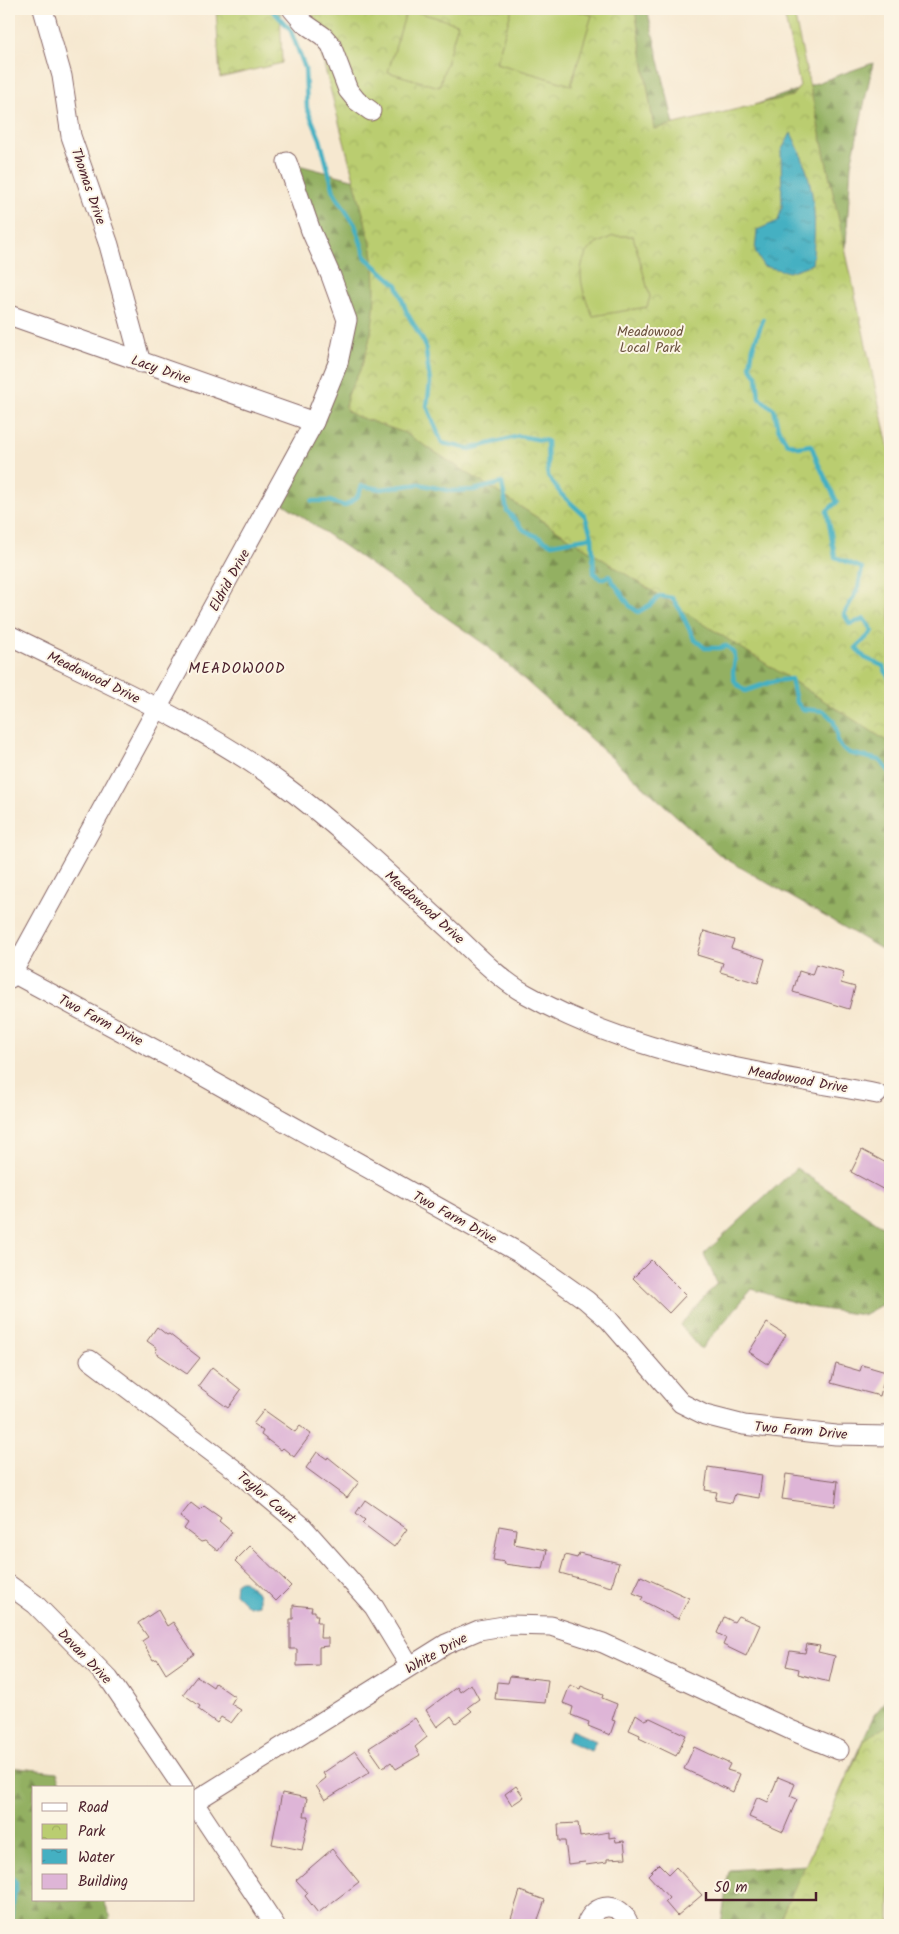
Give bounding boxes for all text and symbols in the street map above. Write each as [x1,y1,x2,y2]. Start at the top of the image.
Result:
street label: Thomas Drive [65,145,112,228]
park label: Meadowood Local Park [617,321,684,359]
street label: Lacy Drive [128,349,194,391]
street label: Eldrid Drive [204,545,256,616]
street label: Meadowood Drive [43,646,144,710]
district label: MEADOWOOD [188,657,286,681]
street label: Meadowood Drive [379,866,470,950]
street label: Two Farm Drive [54,989,148,1053]
street label: Meadowood Drive [746,1060,850,1100]
street label: Two Farm Drive [408,1186,501,1250]
street label: Two Farm Drive [753,1416,849,1446]
street label: Taylor Court [232,1466,302,1530]
street label: Davan Drive [52,1624,117,1690]
street label: White Drive [401,1627,472,1680]
legend [32,1786,195,1902]
text: Road [78,1796,109,1820]
text: Park [78,1820,106,1844]
text: Water [78,1846,115,1870]
scale bar [706,1869,816,1901]
text: Building [78,1870,128,1894]
text: 50 m [714,1876,748,1900]

